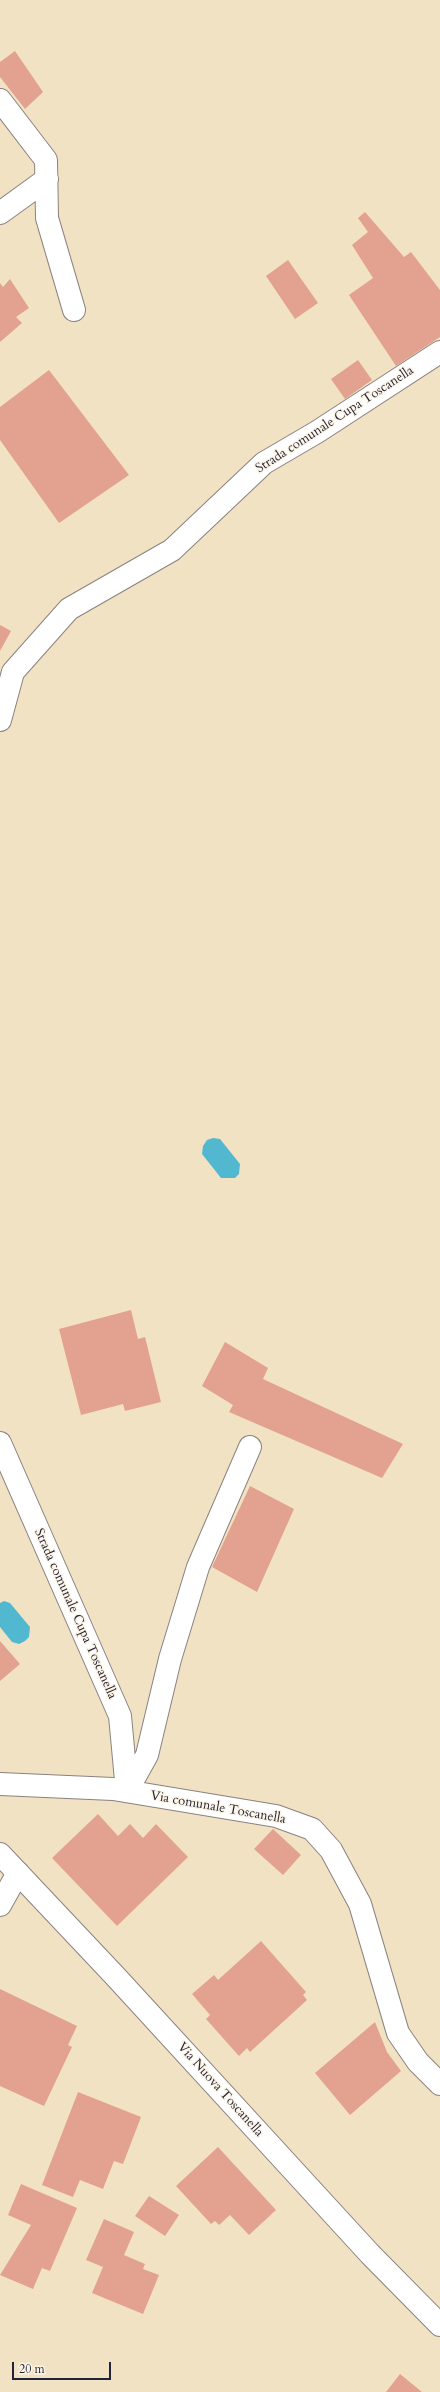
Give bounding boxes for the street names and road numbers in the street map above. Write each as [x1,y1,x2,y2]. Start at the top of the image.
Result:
street label: Strada comunale Cupa Toscanella [253,363,417,477]
street label: Strada comunale Cupa Toscanella [30,1526,120,1702]
street label: Via comunale Toscanella [149,1788,287,1828]
street label: Via Nuova Toscanella [174,2040,266,2140]

